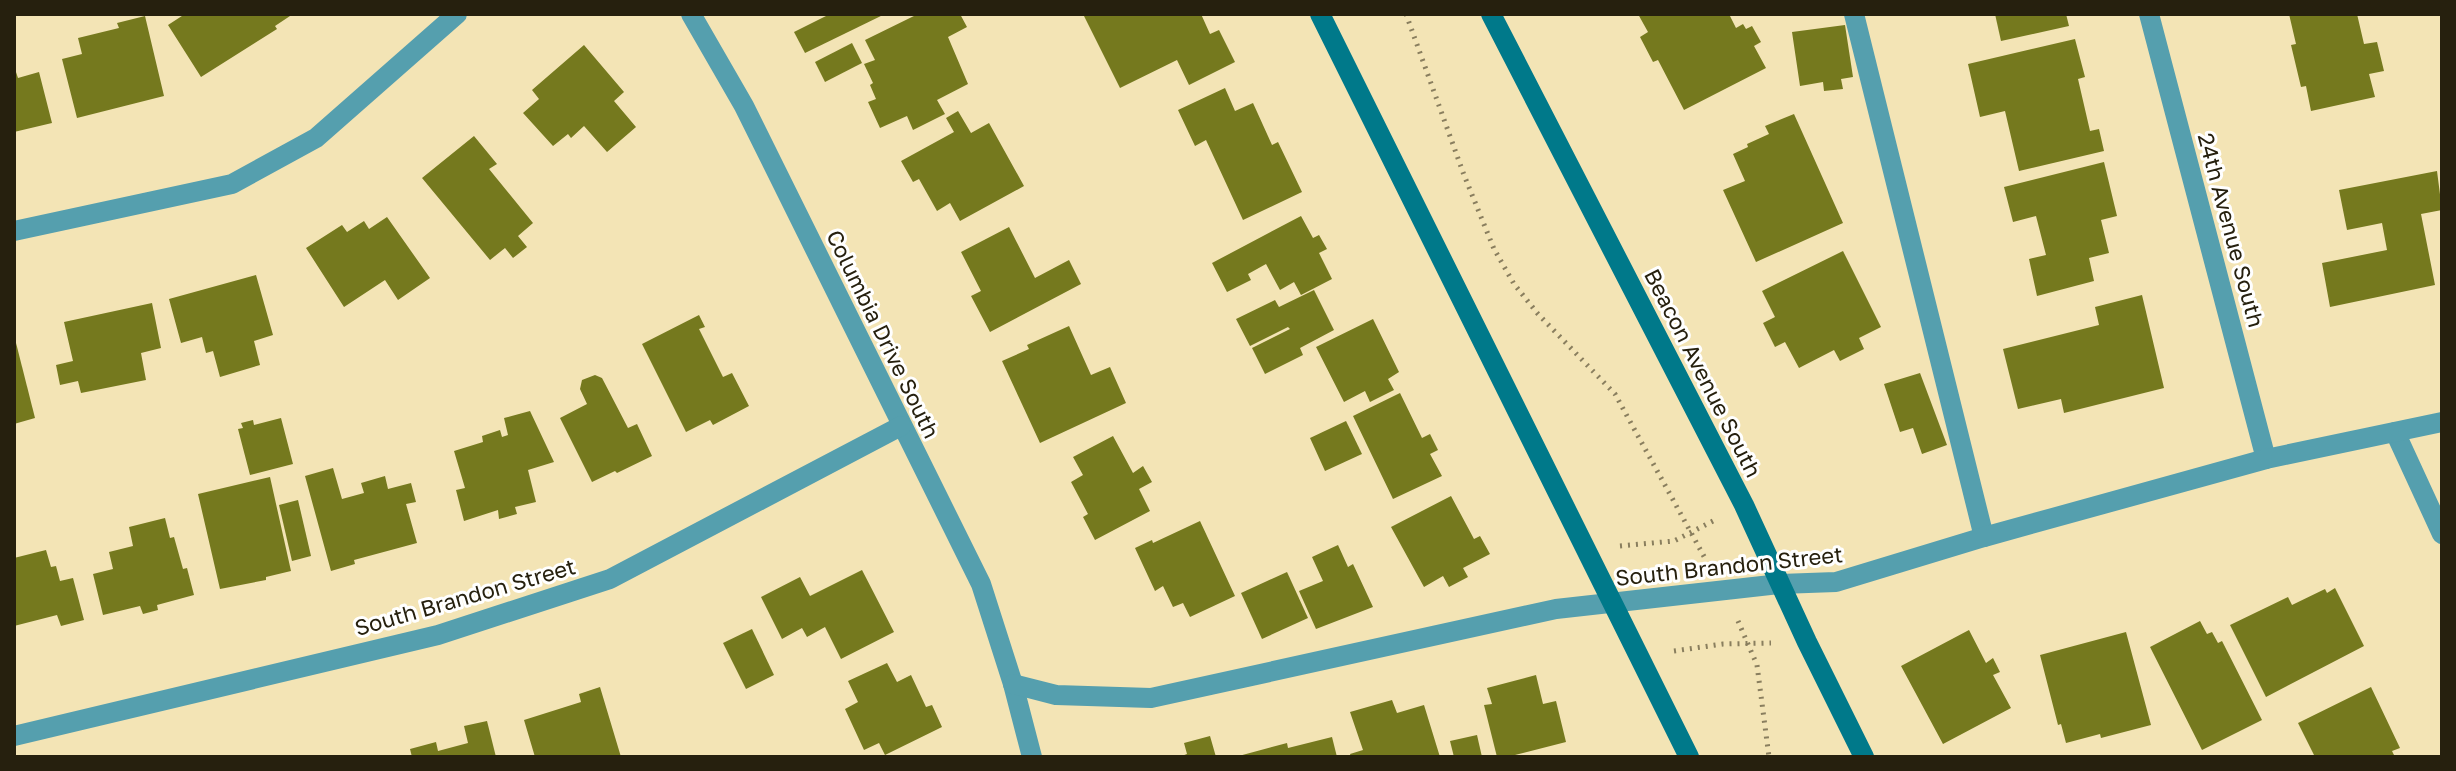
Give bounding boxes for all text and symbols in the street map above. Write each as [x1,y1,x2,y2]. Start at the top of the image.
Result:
street label: 24th Avenue South [2193,130,2270,330]
street label: Columbia Drive South [821,225,946,442]
street label: Beacon Avenue South [1639,264,1768,481]
street label: South Brandon Street [1614,540,1844,591]
street label: South Brandon Street [351,552,578,641]

